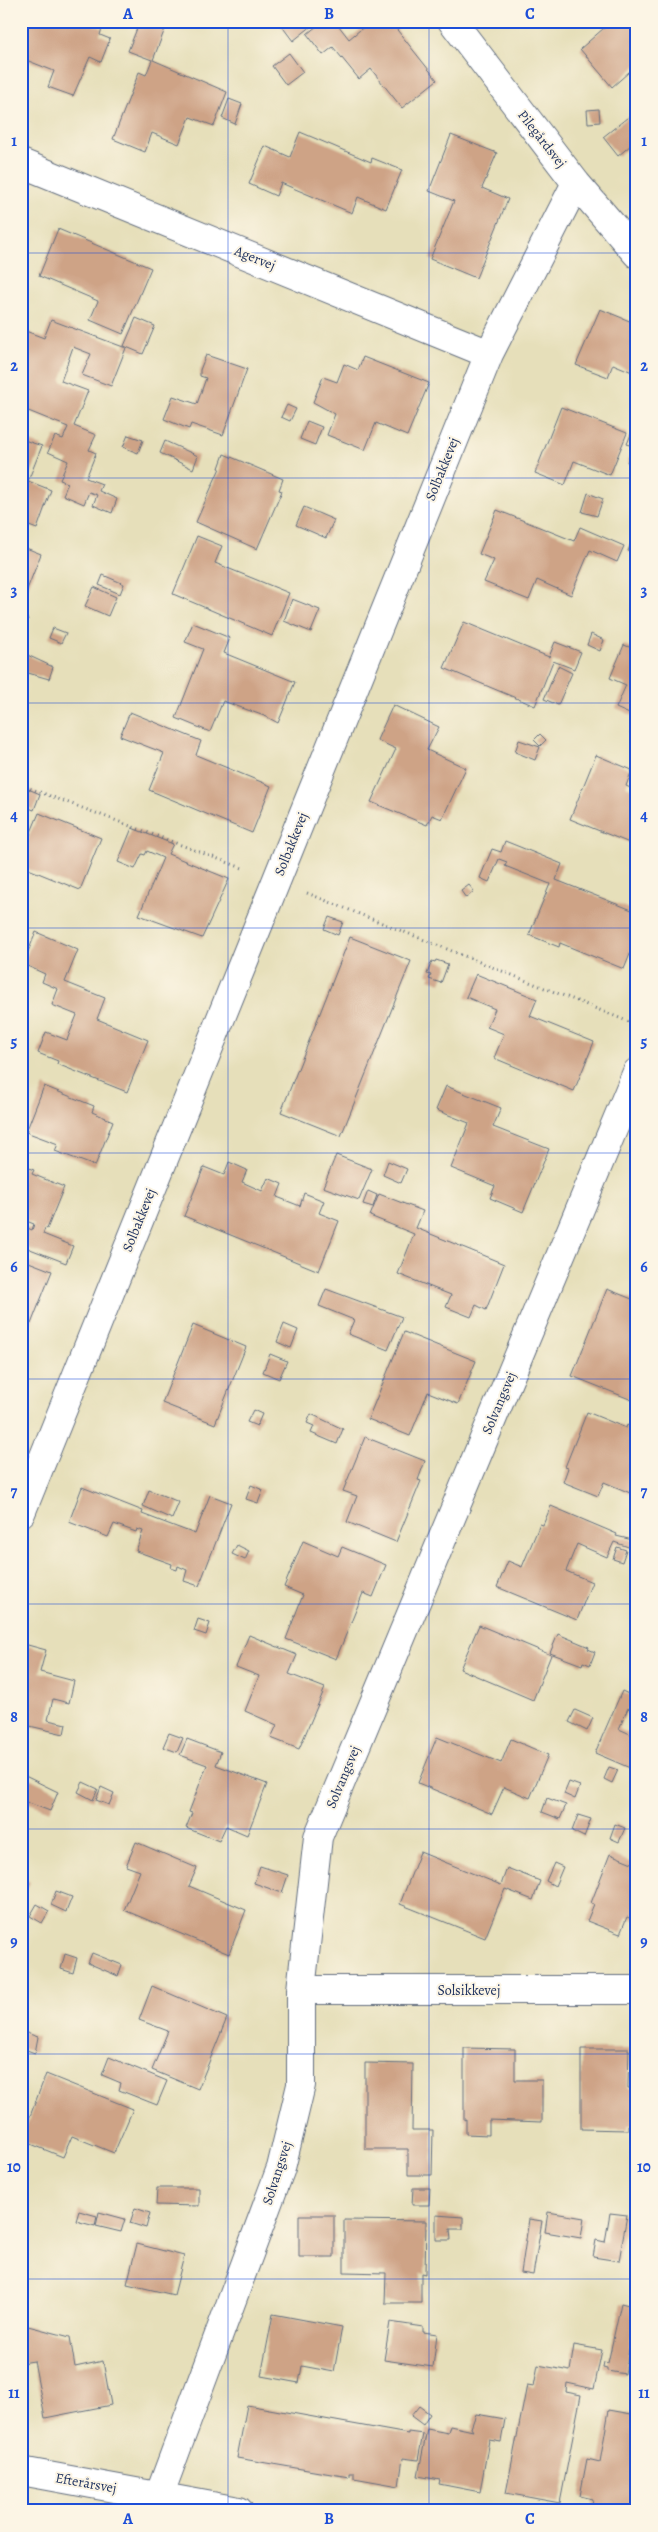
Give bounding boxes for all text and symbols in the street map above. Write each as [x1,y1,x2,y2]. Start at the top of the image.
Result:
text: A [122,3,134,25]
text: B [324,3,334,25]
text: C [525,3,535,25]
street label: Pilegårdsvej [513,106,571,172]
text: 1 [11,130,17,152]
text: 1 [641,130,647,152]
street label: Agervej [231,241,278,275]
text: 2 [10,355,18,377]
text: 2 [640,355,648,377]
street label: Solbakkevej [421,434,463,504]
text: 3 [11,580,18,602]
text: 3 [641,580,648,602]
text: 4 [10,805,18,827]
text: 4 [640,805,648,827]
street label: Solbakkevej [270,809,312,879]
text: 5 [11,1031,18,1053]
text: 5 [641,1031,648,1053]
street label: Solbakkevej [118,1185,160,1255]
text: 6 [10,1256,18,1278]
text: 6 [640,1256,648,1278]
street label: Solvangsvej [477,1369,521,1437]
text: 7 [11,1481,18,1503]
text: 7 [641,1481,648,1503]
text: 8 [10,1706,18,1728]
text: 8 [640,1706,648,1728]
street label: Solvangsvej [321,1743,365,1811]
text: 9 [10,1931,18,1953]
text: 9 [640,1931,648,1953]
street label: Solsikkevej [438,1981,500,2000]
street label: Solvangsvej [258,2139,296,2207]
text: 10 [7,2156,21,2178]
text: 10 [637,2156,651,2178]
text: 11 [8,2382,20,2404]
text: 11 [638,2382,650,2404]
street label: Efterårsvej [54,2468,118,2498]
text: A [122,2508,134,2530]
text: B [324,2508,334,2530]
text: C [525,2508,535,2530]

